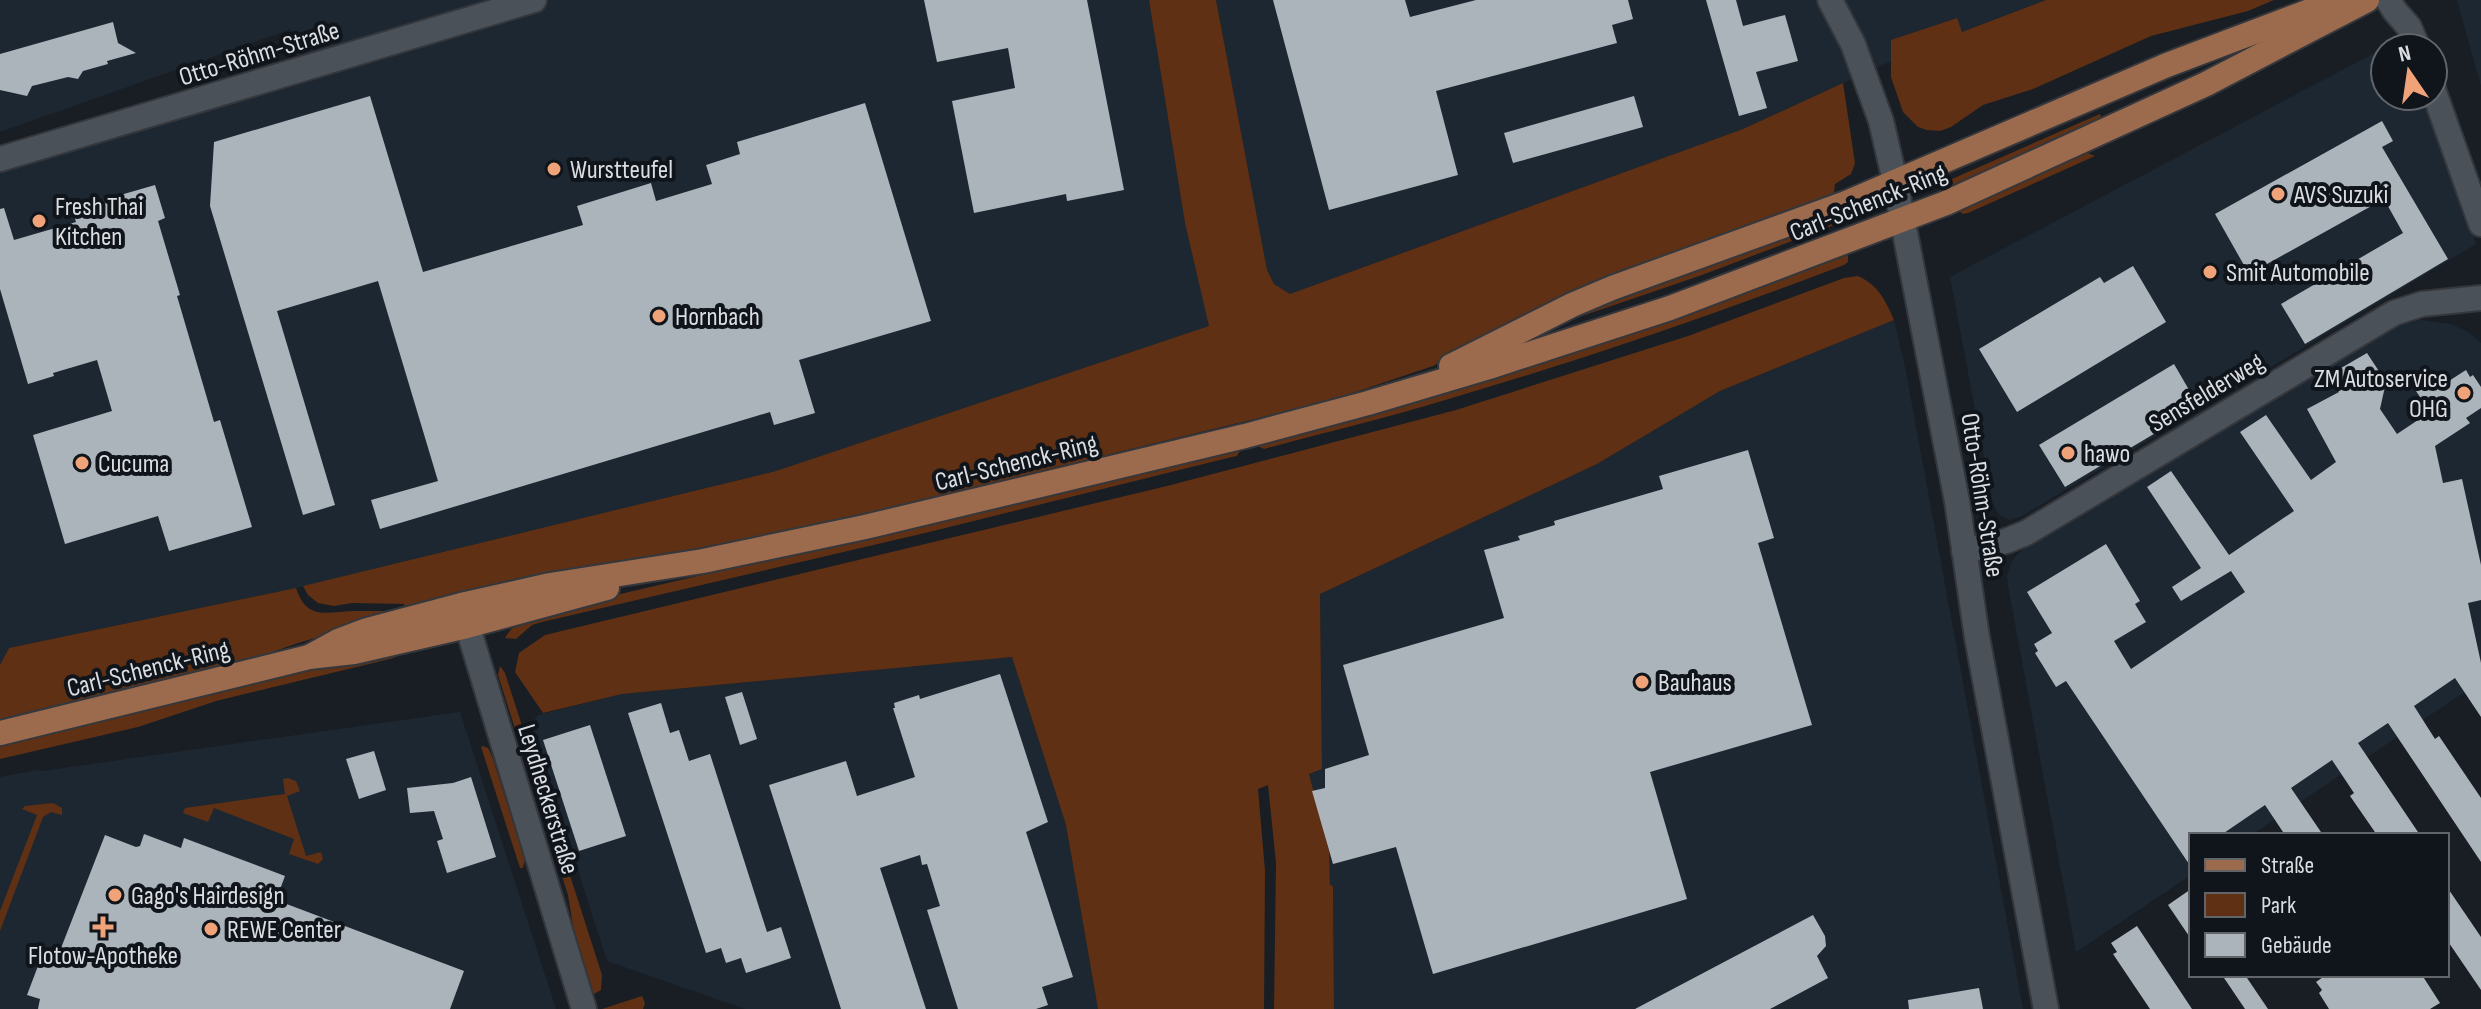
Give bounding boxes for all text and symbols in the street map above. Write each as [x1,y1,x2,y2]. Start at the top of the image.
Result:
street label: Otto-Röhm-Straße [176,15,343,94]
north arrow [2369,32,2449,112]
text: N [2396,39,2414,68]
place label: Wurstteufel [570,155,673,186]
street label: Carl-Schenck-Ring [1786,158,1951,249]
marker: Wurstteufel [545,160,563,178]
place label: AVS Suzuki [2293,180,2388,211]
marker: AVS Suzuki [2269,185,2287,203]
place label: Fresh Thai Kitchen [55,192,143,253]
marker: Fresh Thai Kitchen [30,212,48,230]
place label: Smit Automobile [2226,258,2370,289]
marker: Smit Automobile [2201,263,2219,281]
place label: Hornbach [675,302,760,333]
marker: Hornbach [650,307,668,325]
street label: Sensfelderweg [2144,347,2270,440]
place label: ZM Autoservice OHG [2314,364,2448,425]
marker: ZM Autoservice OHG [2455,384,2473,402]
street label: Otto-Röhm-Straße [1953,411,2010,580]
street label: Carl-Schenck-Ring [932,428,1101,499]
place label: hawo [2084,439,2130,470]
marker: hawo [2059,444,2077,462]
place label: Cucuma [98,449,169,480]
marker: Cucuma [73,454,91,472]
street label: Carl-Schenck-Ring [64,634,233,705]
place label: Bauhaus [1658,668,1732,699]
marker: Bauhaus [1633,673,1651,691]
street label: Leydheckerstraße [510,721,585,878]
legend [2189,833,2449,977]
text: Straße [2261,851,2314,880]
place label: Gago's Hairdesign [131,881,285,912]
marker: Gago's Hairdesign [106,886,124,904]
text: Park [2261,891,2296,920]
place label: REWE Center [227,915,342,946]
marker: Flotow-Apotheke [94,918,112,936]
marker: REWE Center [202,920,220,938]
text: Gebäude [2261,931,2332,960]
place label: Flotow-Apotheke [28,941,178,972]

